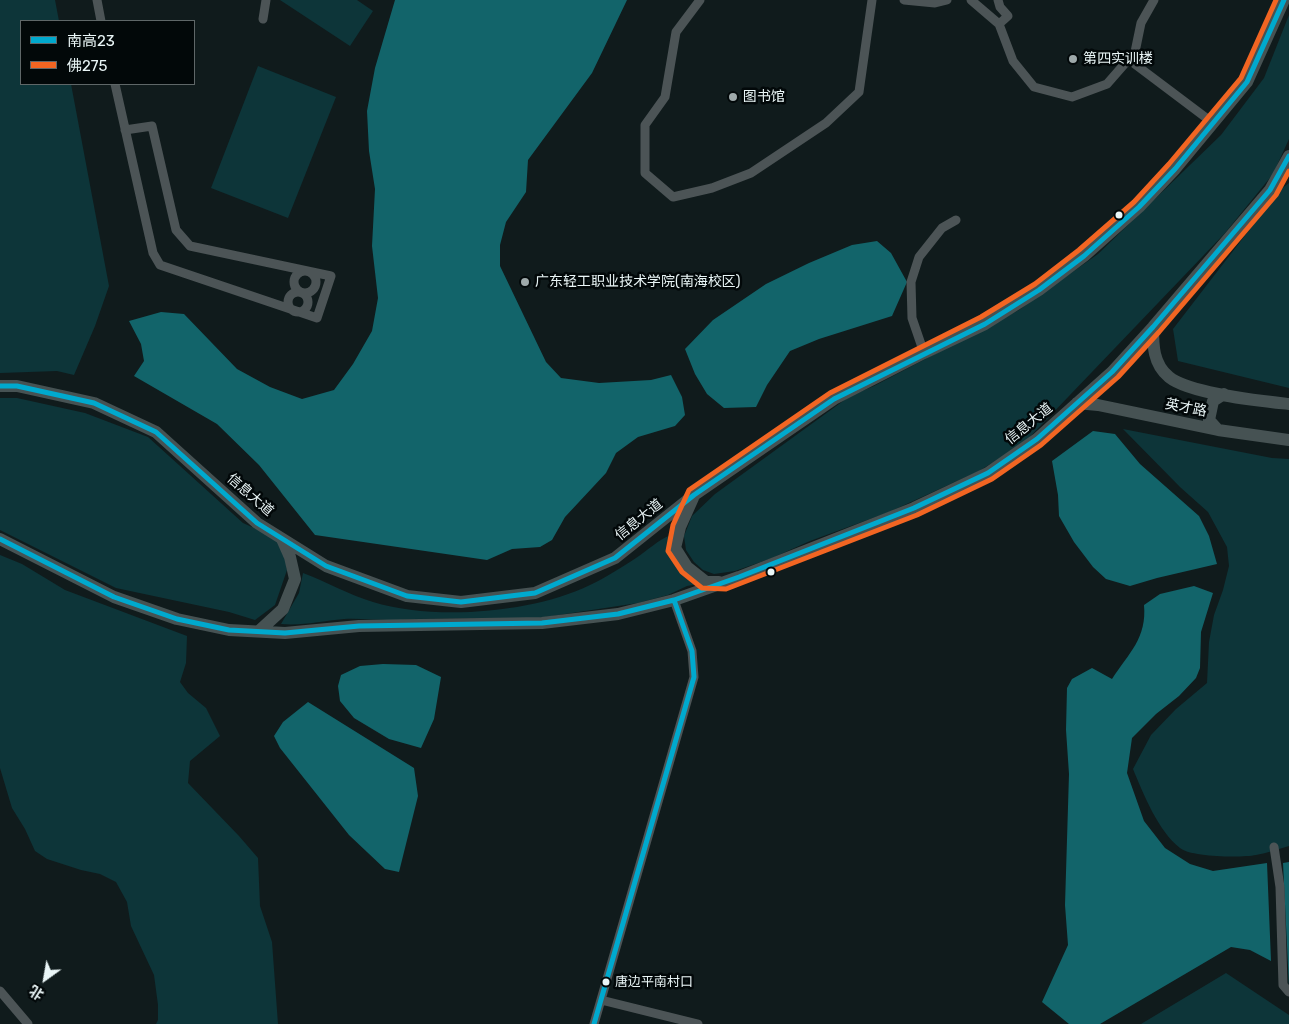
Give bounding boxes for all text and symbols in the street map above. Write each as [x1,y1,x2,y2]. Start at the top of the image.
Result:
legend [20,20,195,85]
text: 南高23 [67,32,115,50]
place label: 第四实训楼 [1083,51,1153,67]
marker: 第四实训楼 [1067,53,1079,65]
text: 佛275 [67,57,107,75]
place label: 图书馆 [743,89,785,105]
marker: 图书馆 [727,91,739,103]
unlabelled marker [1114,210,1124,220]
place label: 广东轻工职业技术学院(南海校区) [535,274,740,290]
marker: 广东轻工职业技术学院(南海校区) [519,276,531,288]
street label: 英才路 [1164,396,1208,420]
street label: 信息大道 [1002,400,1056,448]
street label: 信息大道 [223,470,277,520]
street label: 信息大道 [612,496,666,544]
unlabelled marker [766,567,776,577]
north arrow [20,954,70,1004]
place label: 唐边平南村口 [615,974,693,990]
marker: 唐边平南村口 [601,977,611,987]
text: 北 [26,981,47,1003]

